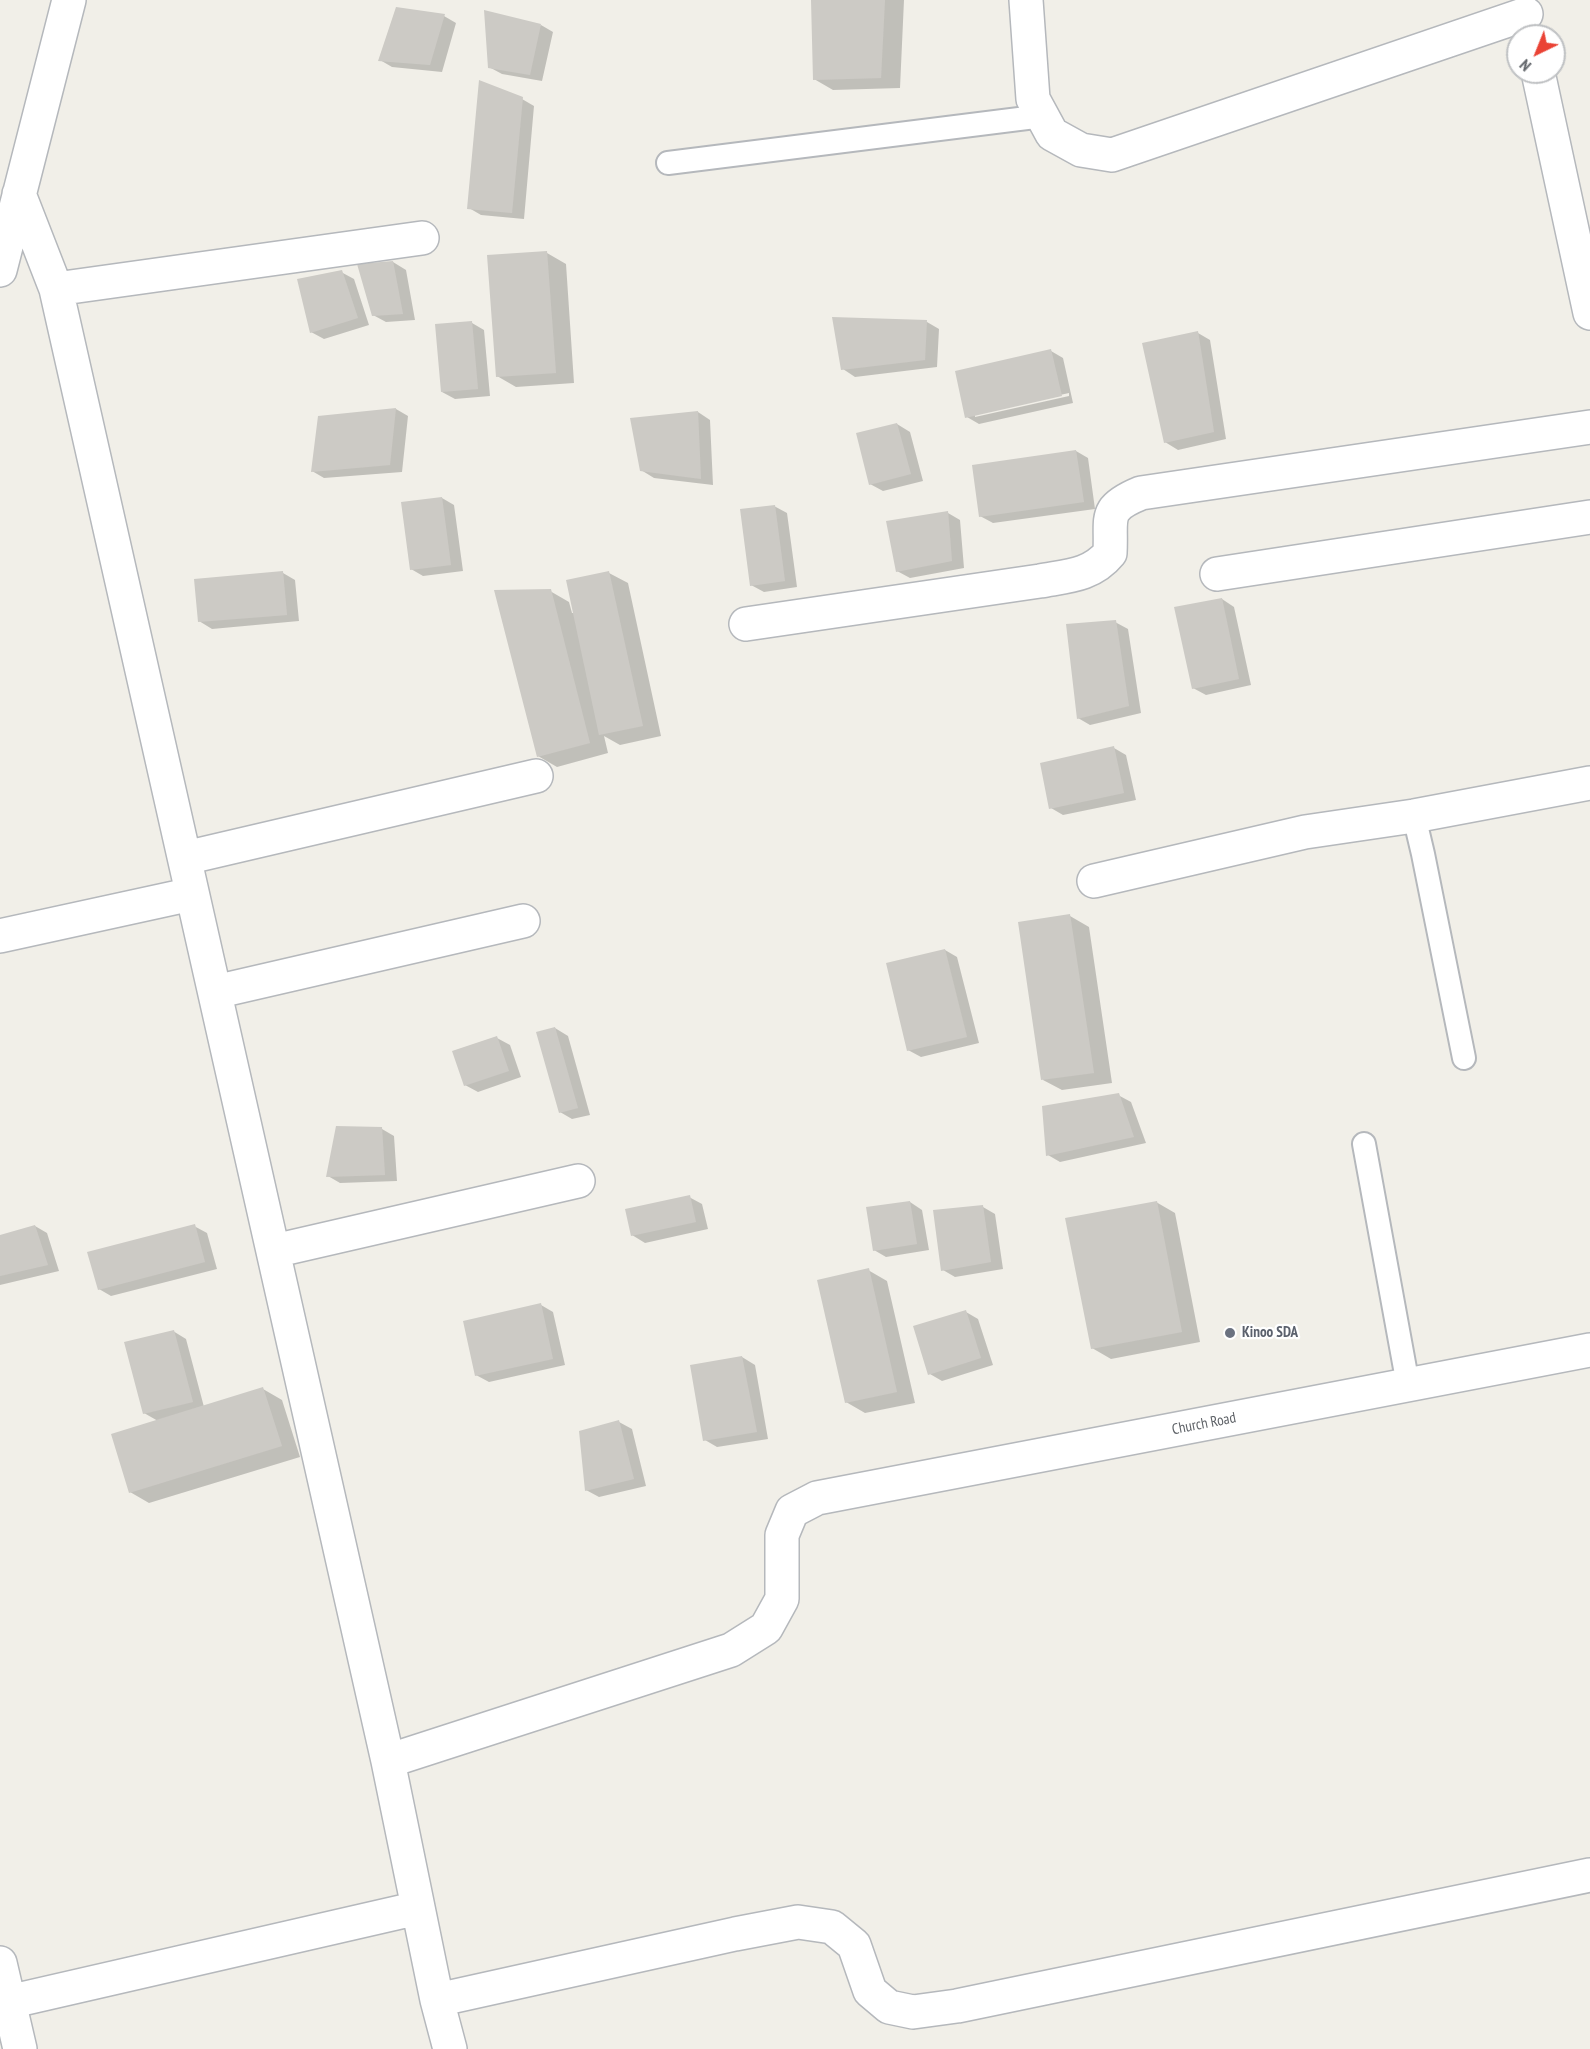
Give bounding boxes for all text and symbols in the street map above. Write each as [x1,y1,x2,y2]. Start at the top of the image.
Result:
north arrow [1506,24,1566,84]
text: N [1515,55,1535,76]
place label: Kinoo SDA [1242,1324,1298,1342]
marker: Kinoo SDA [1223,1326,1237,1340]
street label: Church Road [1170,1409,1238,1439]

